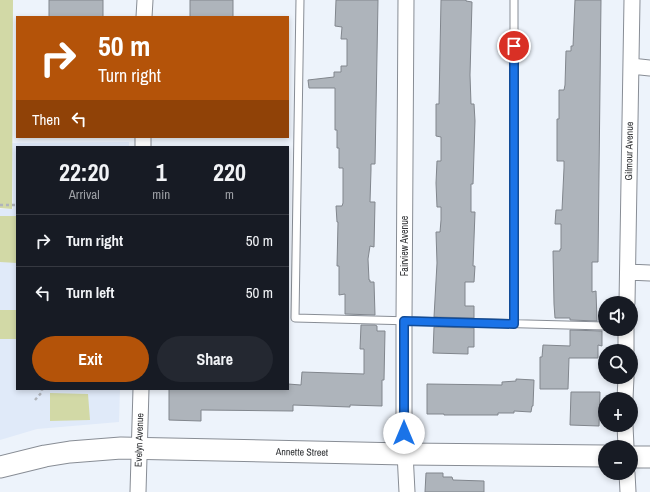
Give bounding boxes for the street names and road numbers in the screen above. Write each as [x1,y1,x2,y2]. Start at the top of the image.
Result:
street label: Gilmour Avenue [622,121,636,180]
street label: Fairview Avenue [398,215,411,276]
street label: Evelyn Avenue [132,412,146,467]
street label: Annette Street [275,445,329,459]

